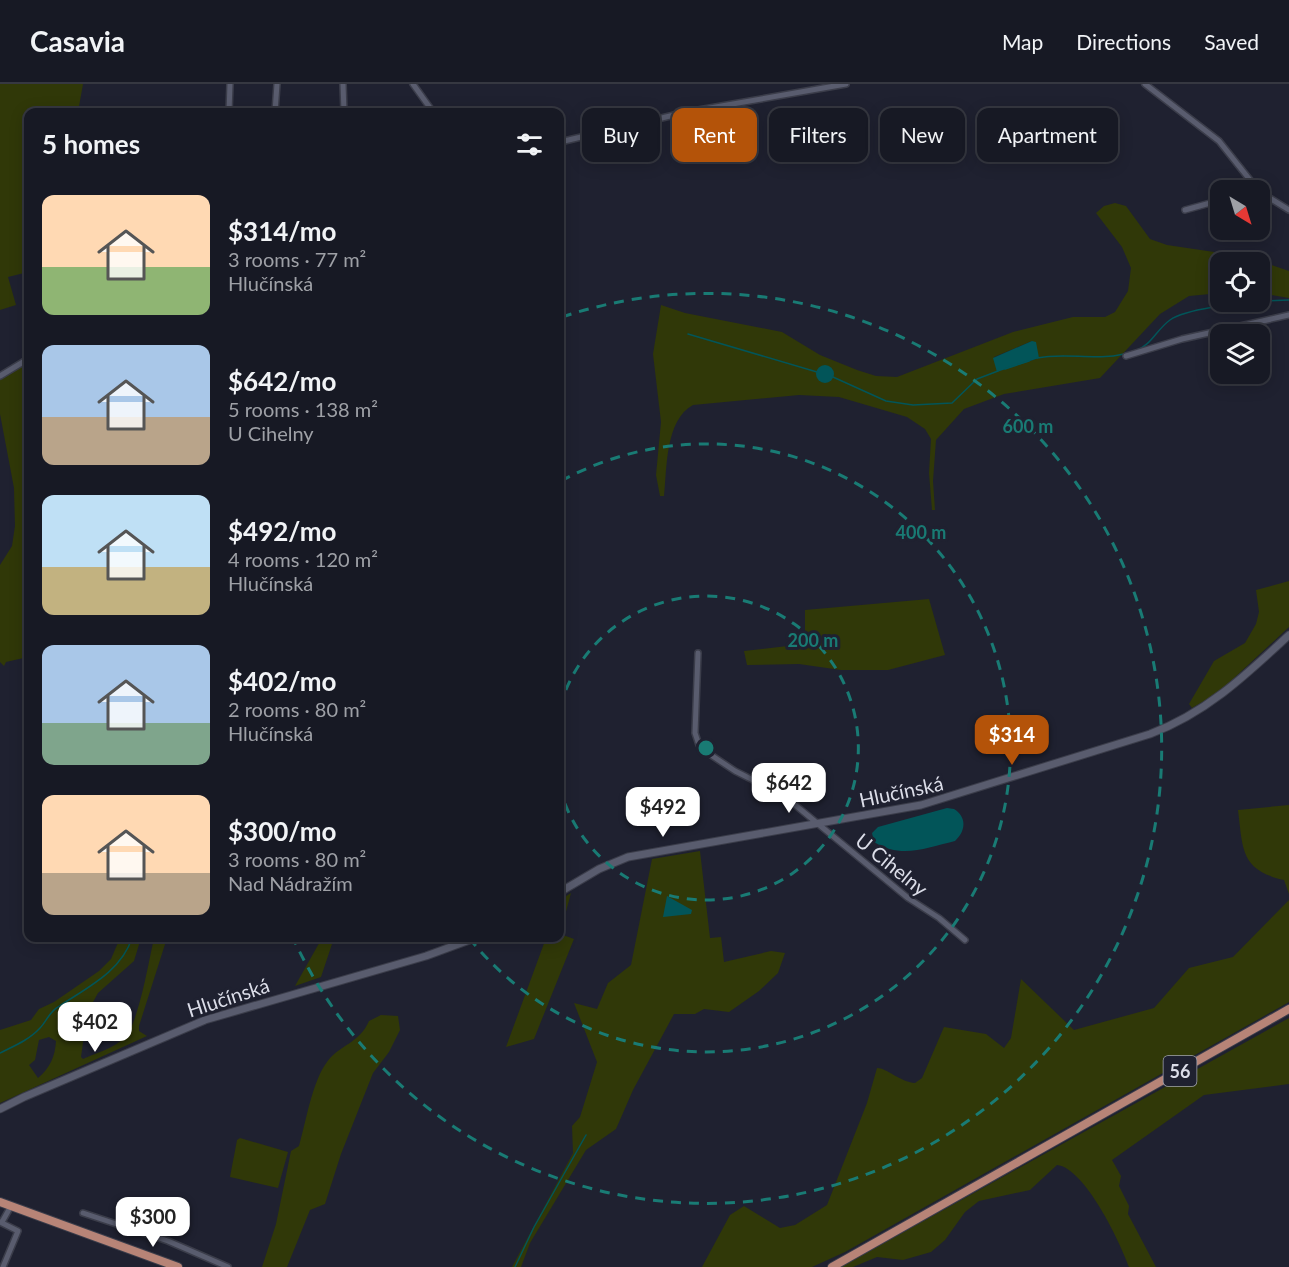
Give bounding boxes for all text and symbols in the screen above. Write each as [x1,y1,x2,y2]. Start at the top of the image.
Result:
text: Casavia [30,24,125,58]
text: Map [1002,29,1043,54]
text: Directions [1076,29,1171,54]
text: Saved [1204,29,1259,54]
chip: Buy [582,108,660,162]
chip: Rent [672,108,757,162]
chip: Filters [769,108,868,162]
chip: New [880,108,965,162]
chip: Apartment [977,108,1118,162]
text: 5 homes [42,128,140,160]
icon: filters [513,128,546,161]
north arrow [1210,180,1270,240]
map controls [1210,180,1270,384]
text: $314/mo [228,215,336,247]
icon: home [90,219,162,291]
text: 3 rooms · 77 m² [228,247,366,271]
button: locate [1210,252,1270,312]
text: Hlučínská [228,271,313,295]
button: layers [1210,324,1270,384]
text: $642/mo [228,365,336,397]
icon: home [90,369,162,441]
text: 5 rooms · 138 m² [228,397,378,421]
text: 600 m [1003,415,1053,437]
text: U Cihelny [228,421,314,445]
text: $492/mo [228,515,336,547]
icon: home [90,519,162,591]
text: 400 m [896,521,946,543]
text: 4 rooms · 120 m² [228,547,378,571]
text: Hlučínská [228,571,313,595]
text: 200 m [788,629,838,651]
text: $402/mo [228,665,336,697]
icon: home [90,669,162,741]
text: 2 rooms · 80 m² [228,697,366,721]
pin: $314 [976,715,1048,766]
text: Hlučínská [228,721,313,745]
text: $314 [989,722,1035,746]
centre of rings [696,738,716,758]
pin: $642 [753,763,825,814]
text: $642 [766,770,812,794]
street label: Hlučínská [857,770,945,812]
pin: $492 [627,787,699,838]
text: $492 [640,794,686,818]
text: $300/mo [228,815,336,847]
icon: home [90,819,162,891]
street label: U Cihelny [851,828,933,901]
text: 3 rooms · 80 m² [228,847,366,871]
text: Nad Nádražím [228,871,353,895]
street label: Hlučínská [184,972,272,1022]
pin: $402 [59,1002,131,1053]
text: $402 [72,1009,118,1033]
road number: 56 [1164,1056,1196,1086]
pin: $300 [117,1197,189,1248]
text: $300 [130,1204,176,1228]

